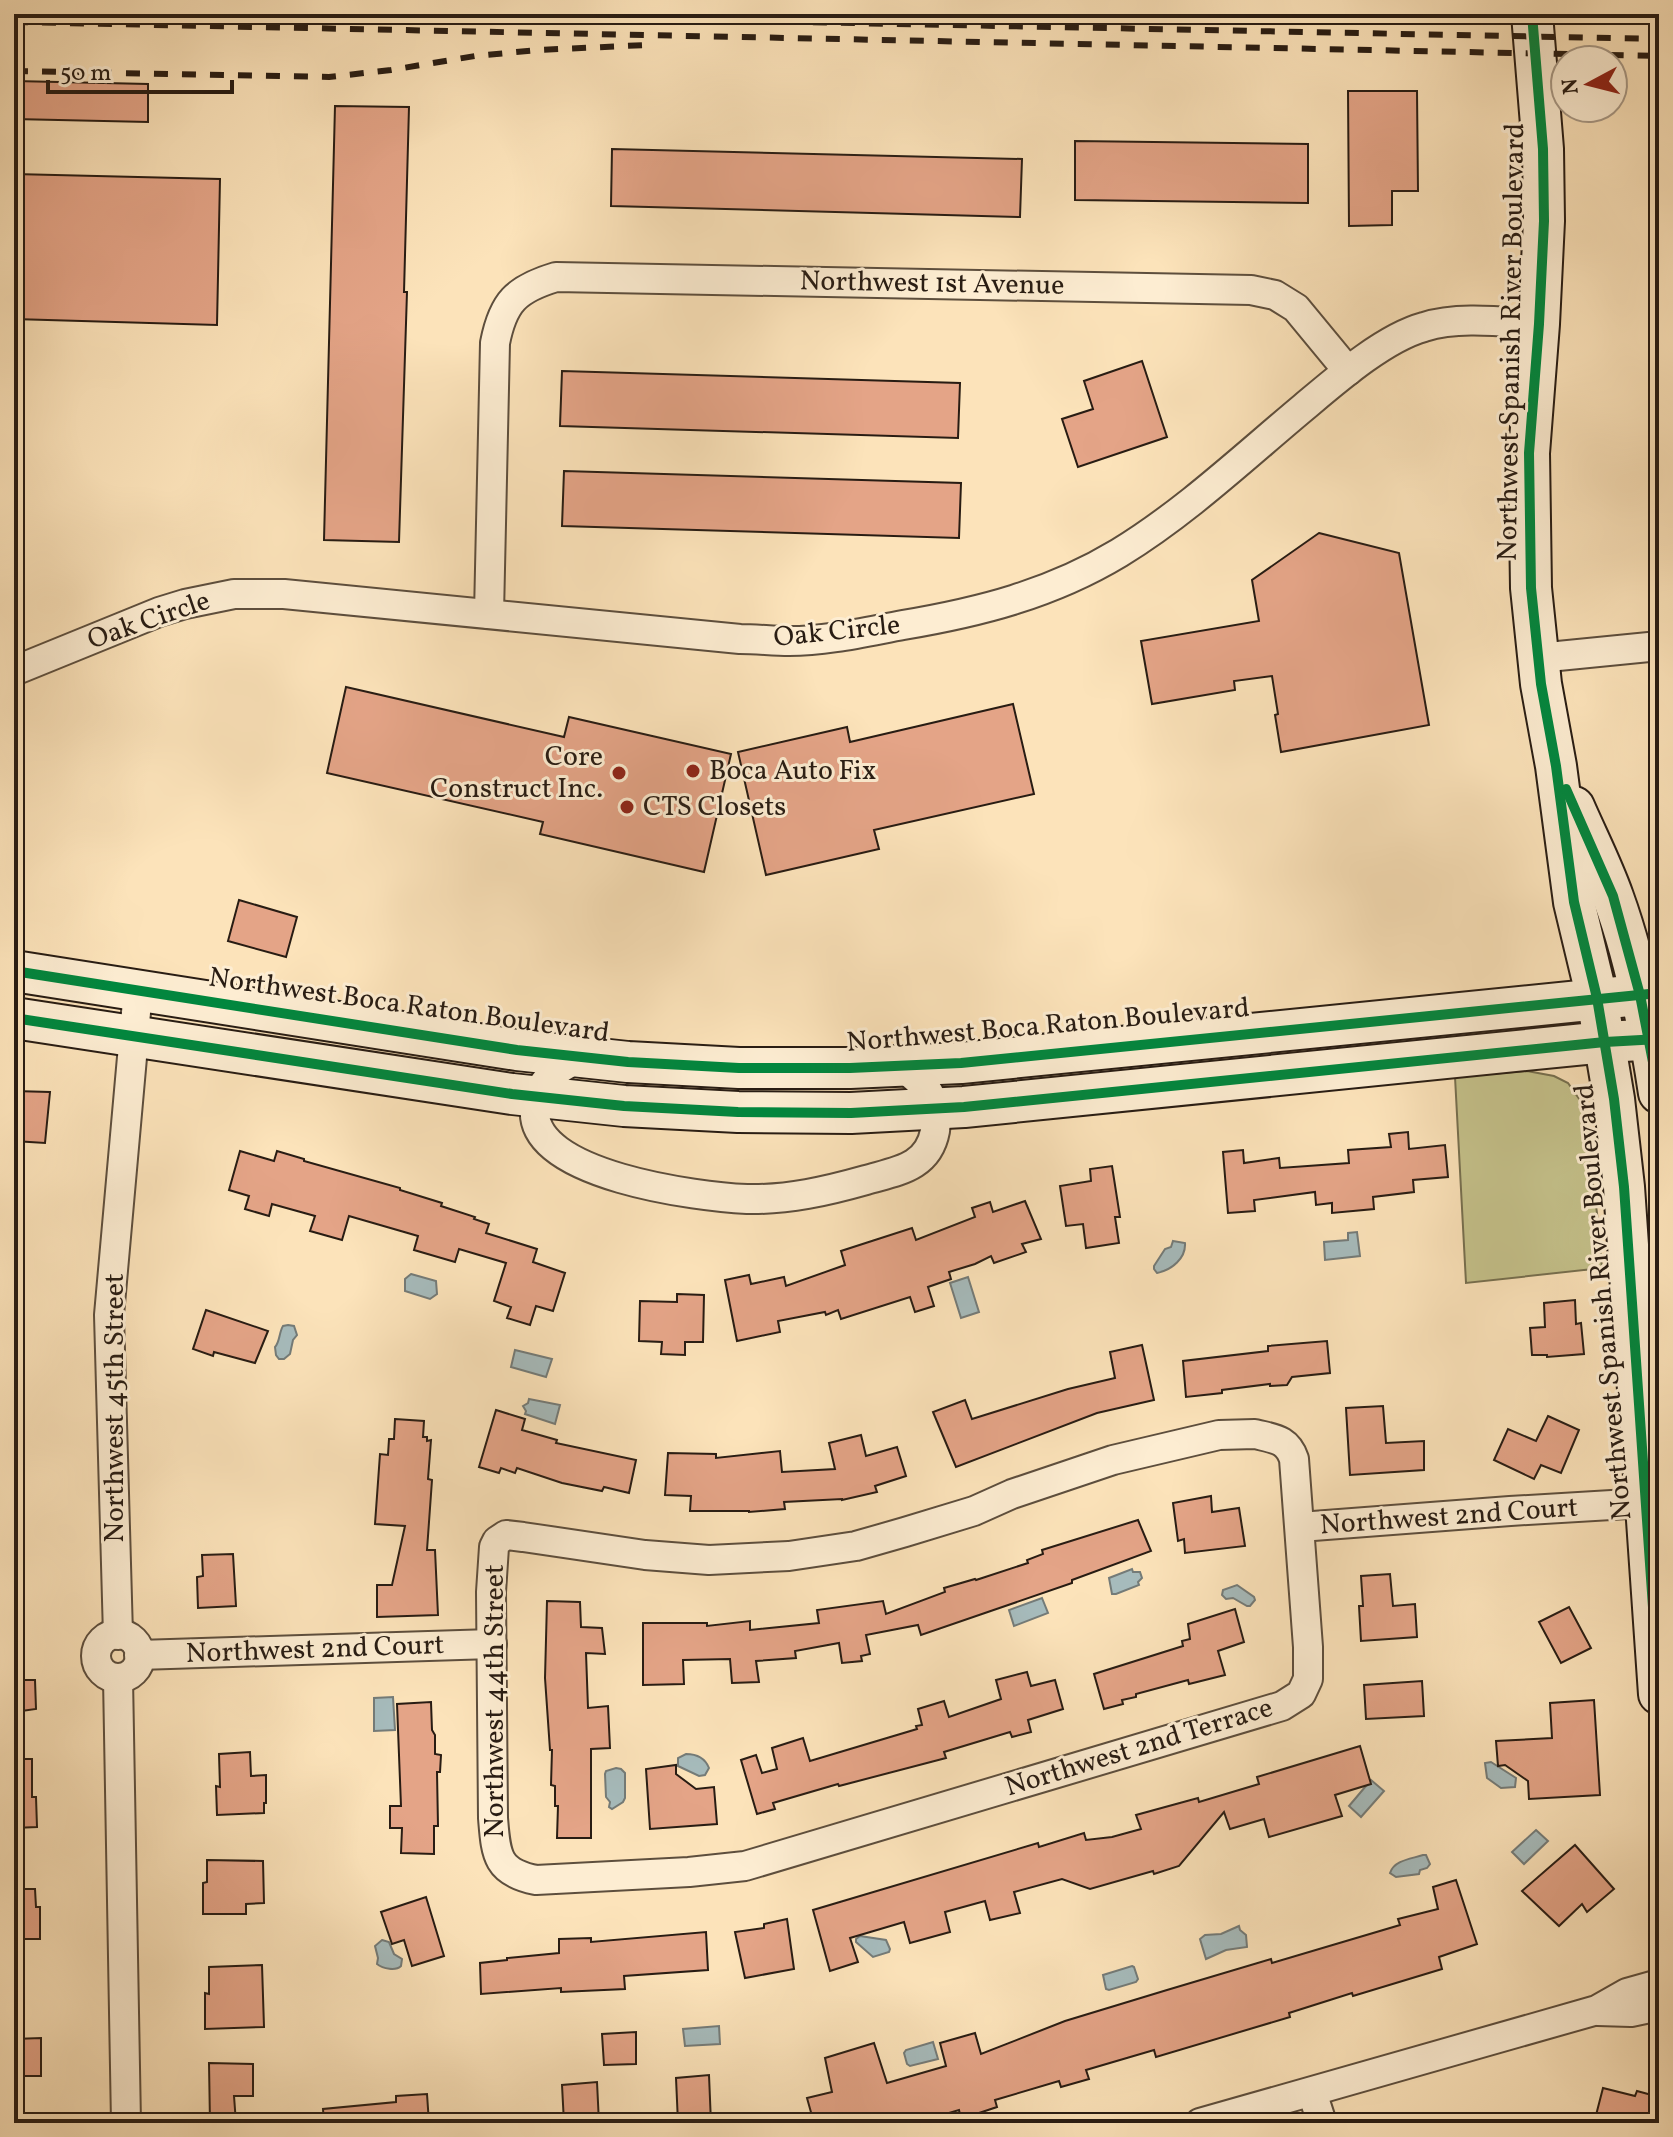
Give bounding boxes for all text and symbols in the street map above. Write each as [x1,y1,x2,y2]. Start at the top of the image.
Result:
scale bar [48,44,232,94]
north arrow [1549,44,1629,124]
text: 50 m [60,57,112,91]
text: N [1555,76,1588,96]
street label: Northwest Spanish River Boulevard [1489,123,1535,561]
street label: Northwest 1st Avenue [799,262,1065,306]
street label: Oak Circle [83,582,215,660]
street label: Oak Circle [772,606,902,658]
place label: Core Construct Inc. [430,738,603,809]
place label: Boca Auto Fix [709,752,876,791]
marker: Boca Auto Fix [684,762,702,780]
marker: Core Construct Inc. [610,764,628,782]
place label: CTS Closets [643,788,786,827]
marker: CTS Closets [618,798,636,816]
street label: Northwest Boca Raton Boulevard [206,959,612,1053]
street label: Northwest Boca Raton Boulevard [845,989,1251,1063]
street label: Northwest Spanish River Boulevard [1565,1082,1643,1522]
street label: Northwest 45th Street [96,1273,135,1543]
street label: Northwest 2nd Court [1319,1489,1579,1545]
street label: Northwest 44th Street [476,1564,515,1838]
street label: Northwest 2nd Court [185,1626,445,1674]
street label: Northwest 2nd Terrace [1000,1689,1278,1807]

